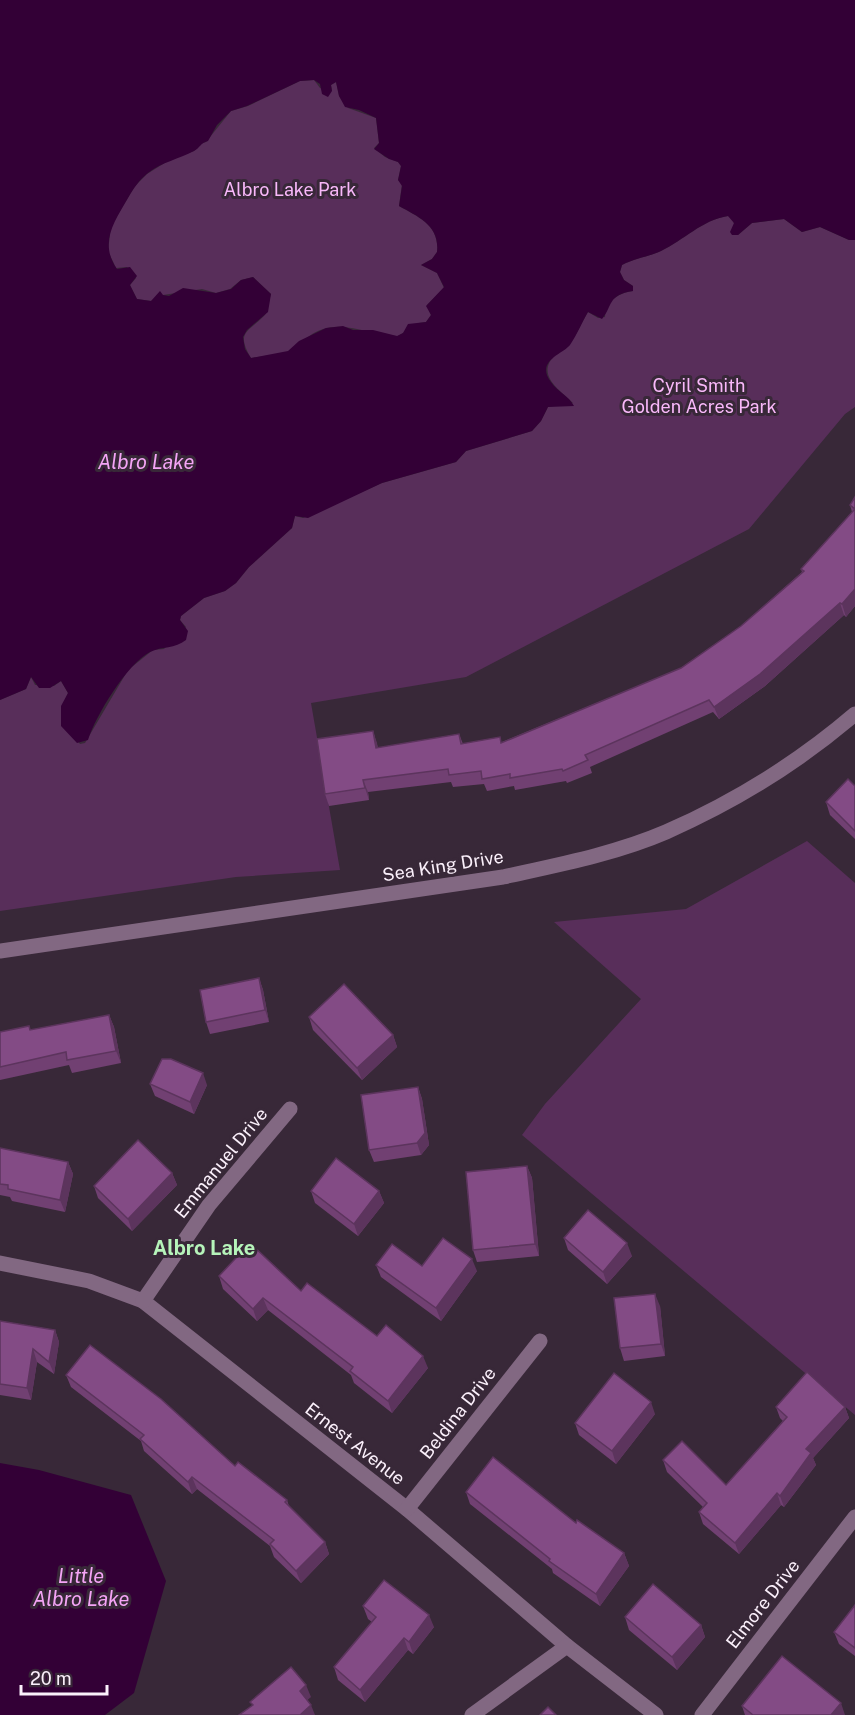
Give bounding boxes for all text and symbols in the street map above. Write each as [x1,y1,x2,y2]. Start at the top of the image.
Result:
park label: Albro Lake Park [224,179,356,200]
park label: Cyril Smith Golden Acres Park [621,375,777,417]
water label: Albro Lake [98,450,194,474]
street label: Sea King Drive [381,846,505,885]
street label: Emmanuel Drive [170,1103,272,1222]
district label: Albro Lake [153,1236,255,1260]
street label: Beldina Drive [415,1363,500,1463]
street label: Ernest Avenue [301,1398,409,1489]
street label: Elmore Drive [722,1555,804,1652]
water label: Little Albro Lake [33,1564,129,1611]
scale bar [21,1658,106,1696]
text: 20 m [30,1668,72,1689]

